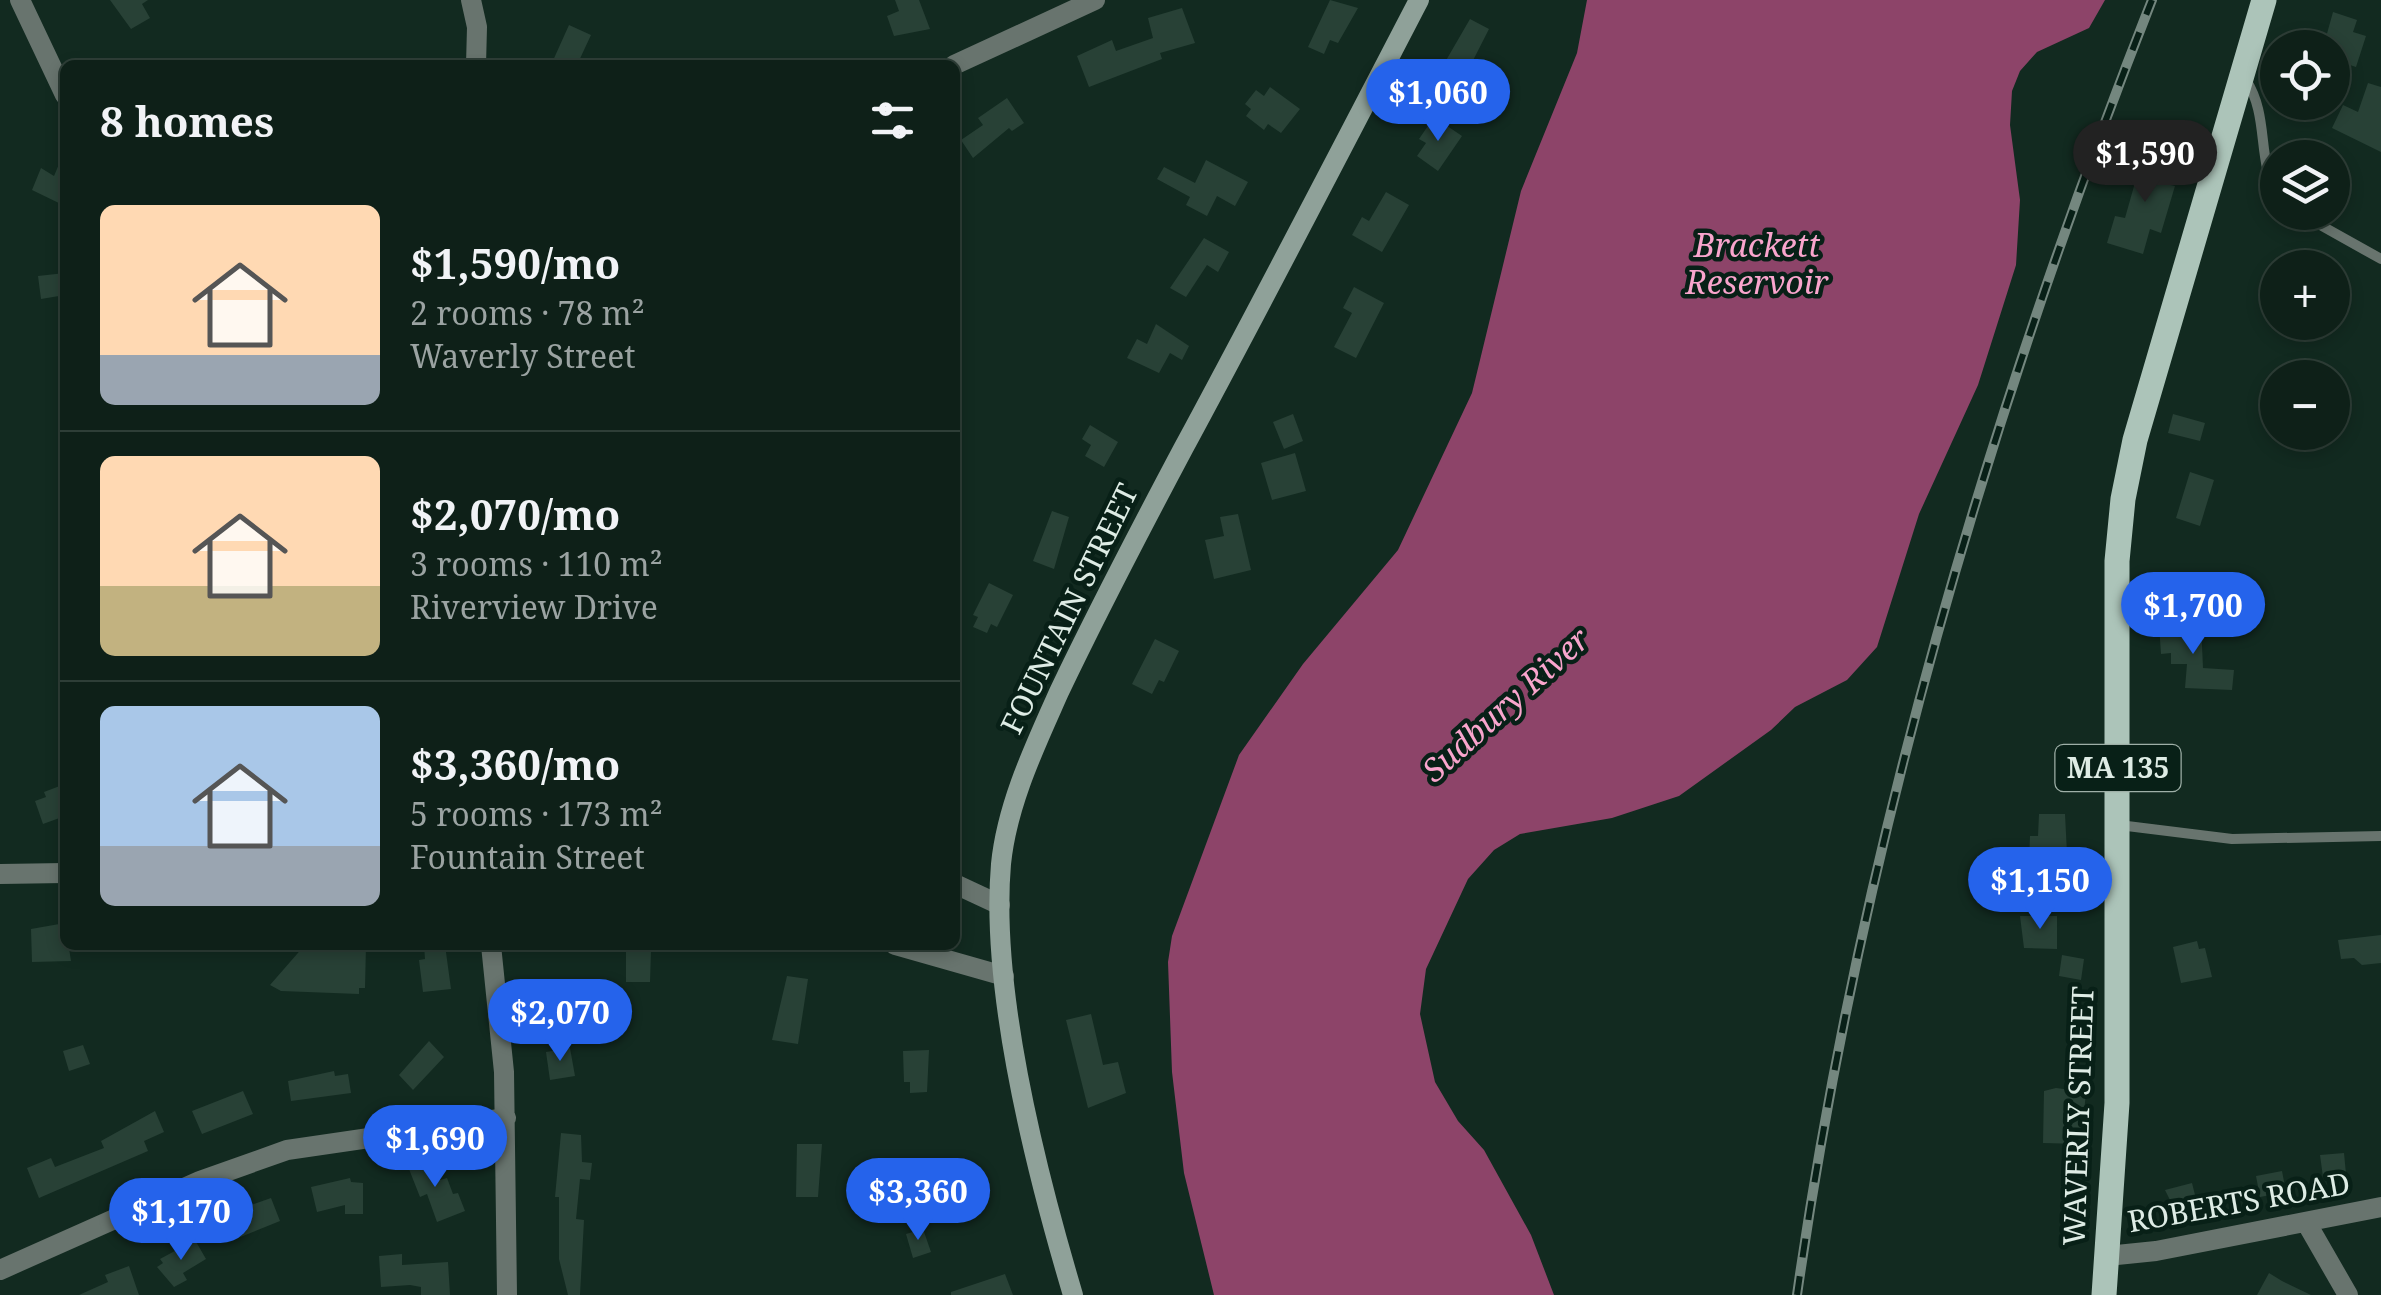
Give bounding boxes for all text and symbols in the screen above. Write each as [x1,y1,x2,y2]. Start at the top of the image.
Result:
map controls [2260,30,2350,450]
button: locate [2260,30,2350,120]
pin: $1,060 [1357,59,1519,144]
text: $1,060 [1388,70,1488,113]
text: 8 homes [100,92,274,149]
icon: filters [865,93,920,148]
pin: $1,590 [2064,120,2226,205]
text: $1,590 [2095,131,2195,174]
button: layers [2260,140,2350,230]
water label: Brackett Reservoir [1685,223,1829,303]
text: $1,590/mo [410,234,620,291]
icon: home [180,245,300,365]
button: + [2260,250,2350,340]
text: 2 rooms · 78 m² [410,291,645,334]
text: Waverly Street [410,334,636,377]
button: − [2260,360,2350,450]
street label: FOUNTAIN STREET [990,477,1147,740]
text: $2,070/mo [410,485,620,542]
icon: home [180,496,300,616]
text: 3 rooms · 110 m² [410,542,663,585]
pin: $1,700 [2112,572,2274,657]
text: $1,700 [2143,583,2243,626]
text: Riverview Drive [410,585,658,628]
water label: Sudbury River [1412,617,1599,791]
text: $3,360/mo [410,735,620,792]
road number: MA 135 [2056,745,2180,791]
icon: home [180,746,300,866]
text: 5 rooms · 173 m² [410,792,663,835]
text: Fountain Street [410,835,645,878]
pin: $1,150 [1959,847,2121,932]
text: $1,150 [1990,858,2090,901]
pin: $2,070 [479,979,641,1064]
street label: WAVERLY STREET [2052,985,2103,1246]
text: $2,070 [510,990,610,1033]
pin: $1,690 [354,1105,516,1190]
text: $1,690 [385,1116,485,1159]
pin: $3,360 [837,1158,999,1243]
street label: ROBERTS ROAD [2124,1162,2353,1241]
text: $3,360 [868,1169,968,1212]
pin: $1,170 [100,1178,262,1263]
text: $1,170 [131,1189,231,1232]

